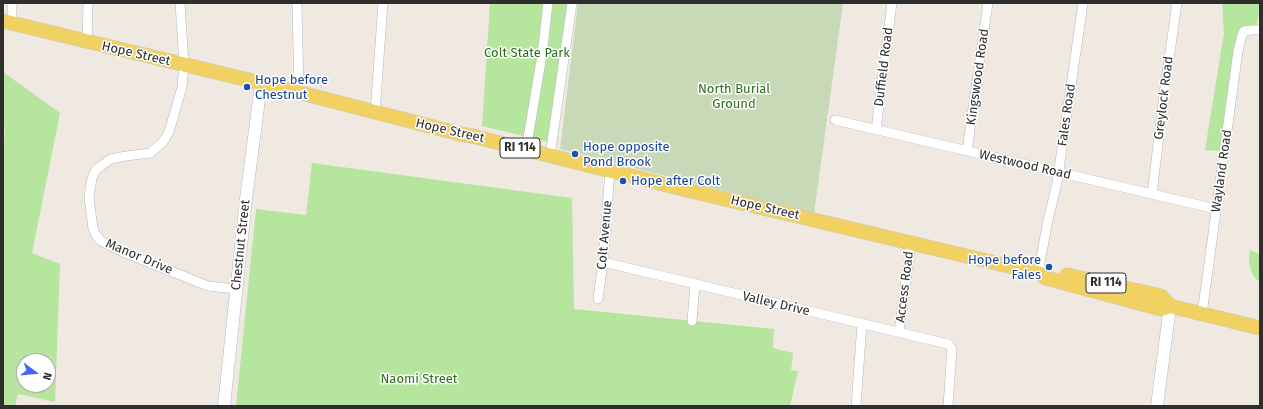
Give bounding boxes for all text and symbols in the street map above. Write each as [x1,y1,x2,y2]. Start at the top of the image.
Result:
street label: Duffield Road [871,26,897,108]
street label: Kingswood Road [964,28,992,126]
street label: Hope Street [100,39,172,69]
park label: Colt State Park [484,45,570,61]
street label: Greylock Road [1151,55,1177,141]
place label: Hope before Chestnut [255,72,328,103]
park label: North Burial Ground [698,81,770,112]
marker: Hope before Chestnut [242,82,252,92]
street label: Fales Road [1055,83,1079,147]
street label: Hope Street [414,116,486,146]
street label: Wayland Road [1208,129,1236,213]
road number: RI 114 [500,138,540,158]
place label: Hope opposite Pond Brook [583,139,670,170]
street label: Westwood Road [977,147,1073,183]
marker: Hope opposite Pond Brook [570,149,580,159]
place label: Hope after Colt [631,173,720,189]
marker: Hope after Colt [618,176,628,186]
street label: Hope Street [729,193,801,223]
street label: Chestnut Street [228,199,254,291]
street label: Colt Avenue [594,200,616,270]
street label: Manor Drive [103,236,175,278]
street label: Access Road [893,250,917,324]
place label: Hope before Fales [968,252,1041,283]
marker: Hope before Fales [1044,262,1054,272]
road number: RI 114 [1086,273,1126,293]
street label: Valley Drive [741,289,811,319]
north arrow [16,353,56,393]
text: N [40,371,54,381]
park label: Naomi Street [380,371,458,387]

